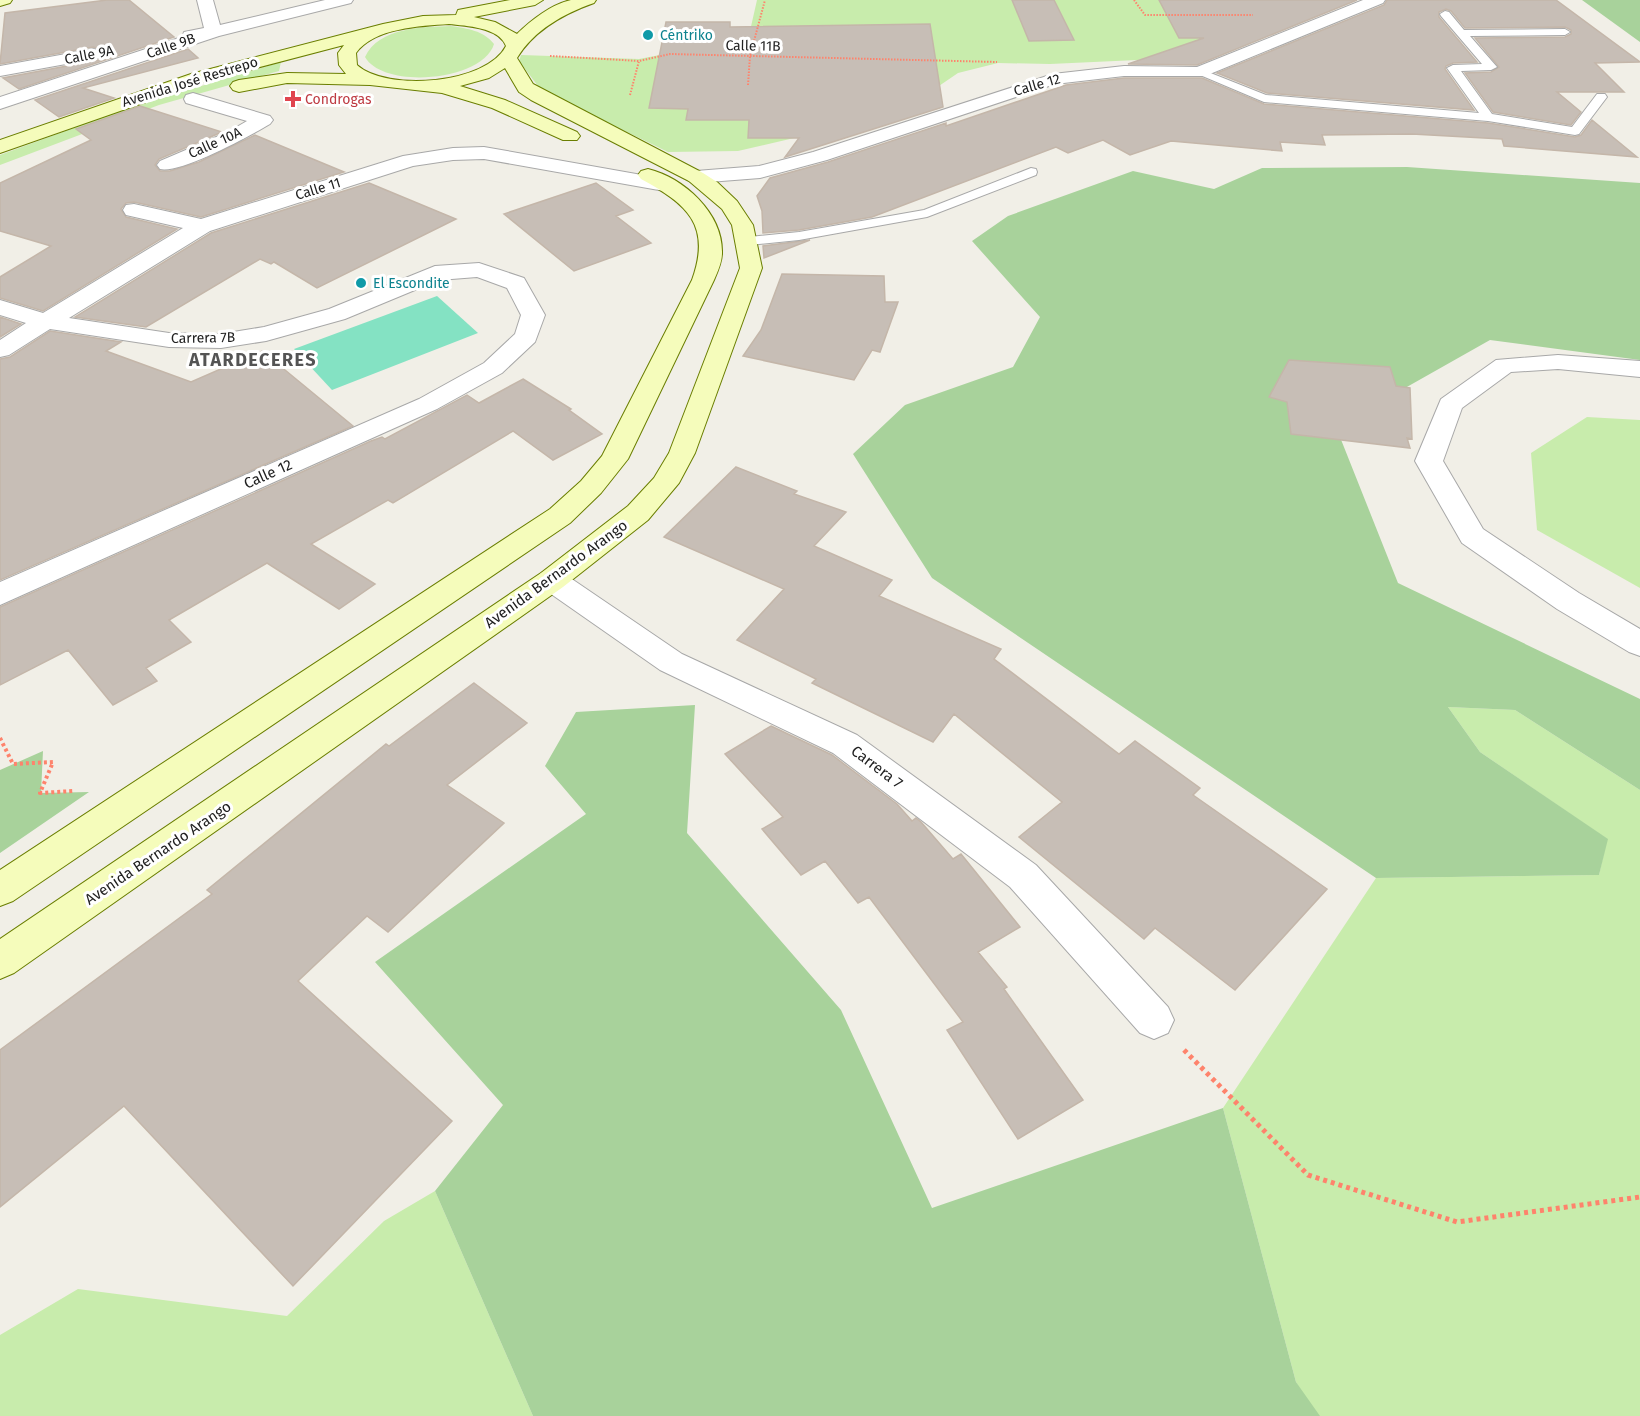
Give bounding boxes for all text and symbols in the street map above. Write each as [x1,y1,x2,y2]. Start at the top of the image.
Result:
place label: Céntriko [660,27,713,44]
marker: Céntriko [641,28,655,42]
street label: Calle 9B [144,30,198,62]
street label: Calle 11B [725,37,781,55]
street label: Calle 9A [63,42,115,68]
street label: Avenida José Restrepo [120,53,260,111]
street label: Calle 12 [1012,70,1062,100]
place label: Condrogas [305,91,372,108]
marker: Condrogas [286,92,300,106]
street label: Calle 10A [186,124,244,162]
street label: Calle 11 [293,174,343,204]
place label: El Escondite [373,275,450,292]
marker: El Escondite [354,276,368,290]
street label: Carrera 7B [171,329,235,347]
district label: ATARDECERES [188,349,317,371]
street label: Calle 12 [241,455,295,493]
street label: Avenida Bernardo Arango [481,516,631,632]
street label: Carrera 7 [848,742,907,792]
street label: Avenida Bernardo Arango [81,797,235,909]

